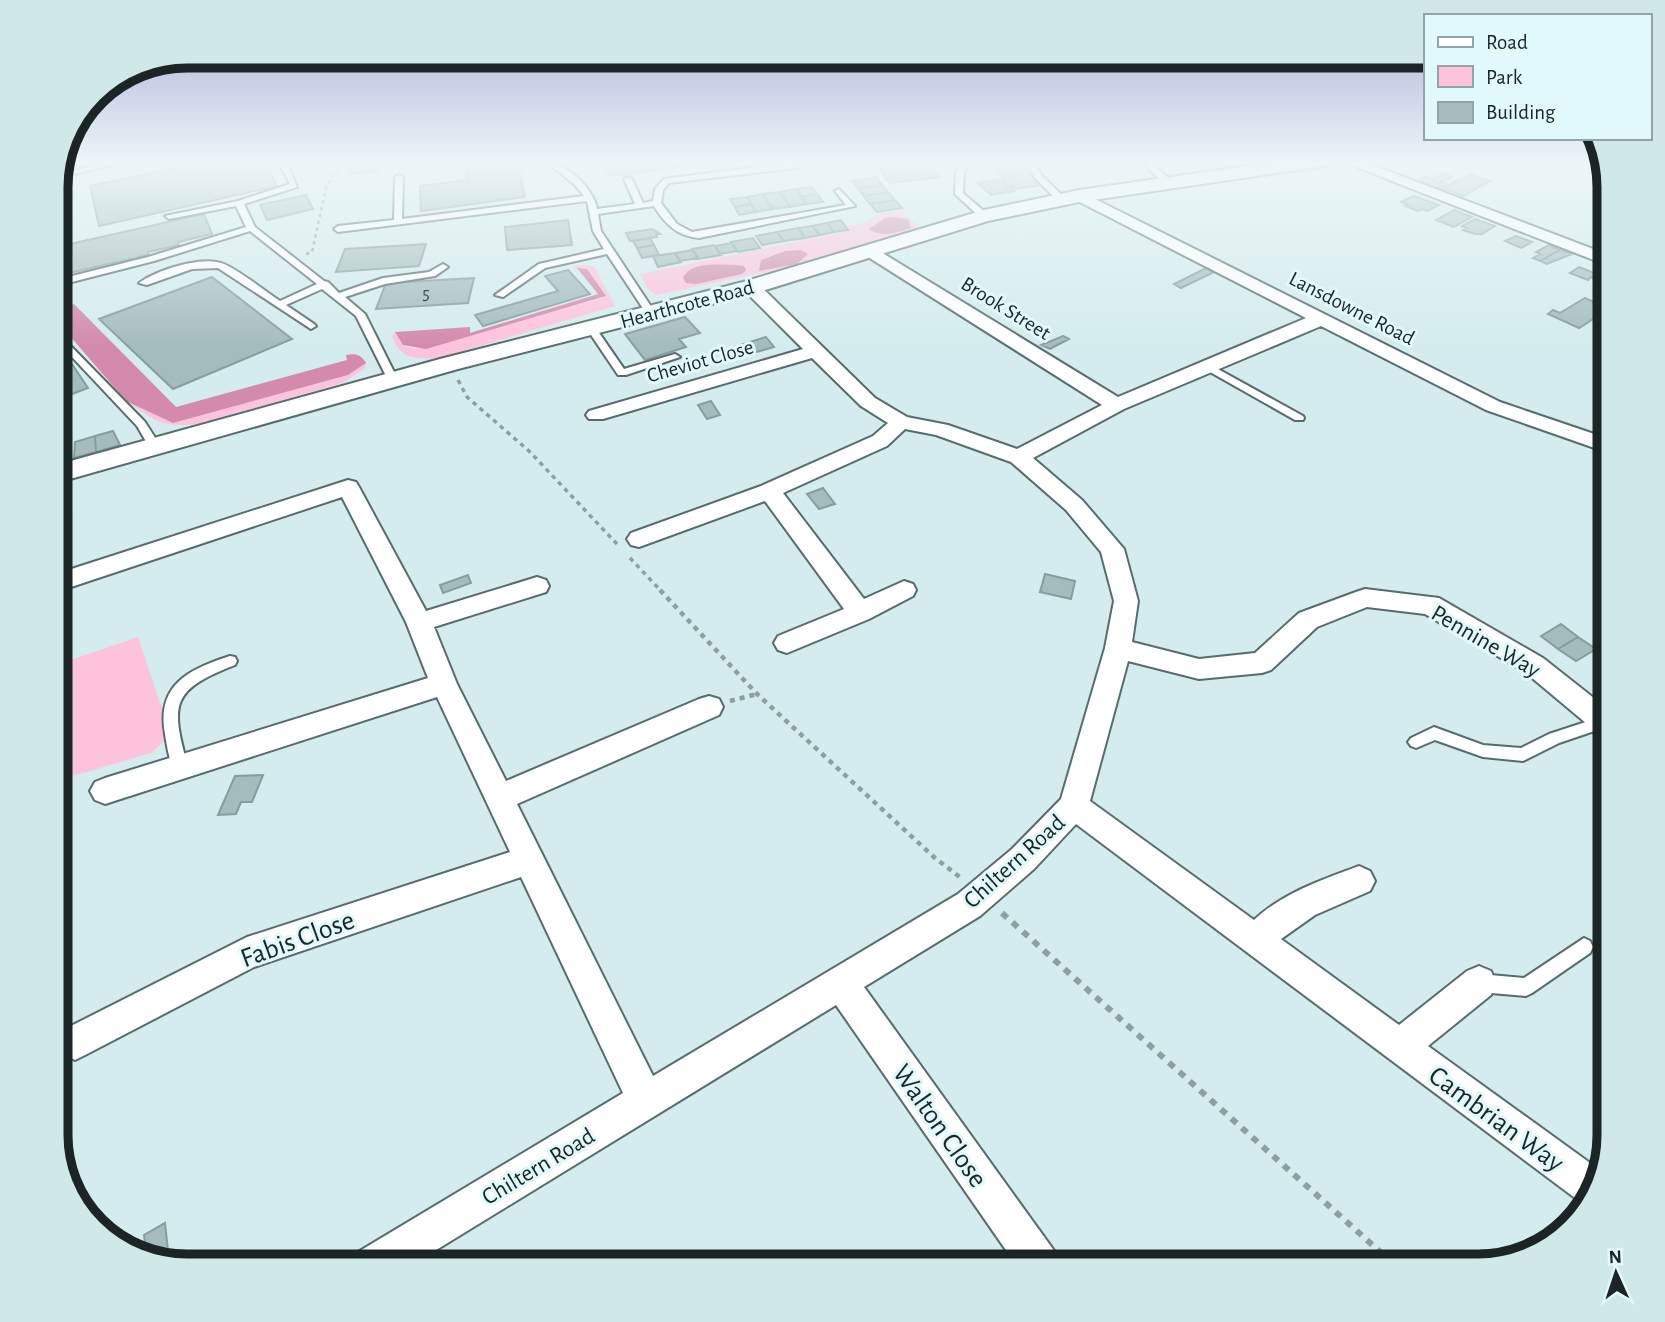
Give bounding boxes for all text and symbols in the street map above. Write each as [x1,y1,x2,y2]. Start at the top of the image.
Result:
legend [1424,14,1651,140]
text: Road [1486,32,1528,53]
text: Park [1486,67,1523,88]
text: Building [1486,102,1556,123]
street label: Lansdowne Road [1286,268,1418,349]
street label: Brook Street [957,273,1054,344]
street label: Hearthcote Road [618,277,756,332]
house number: 5 [422,285,430,303]
street label: Cheviot Close [644,336,756,387]
street label: Pennine Way [1427,601,1544,683]
street label: Chiltern Road [959,810,1070,913]
street label: Fabis Close [237,906,358,973]
street label: Walton Close [887,1060,992,1193]
street label: Cambrian Way [1423,1061,1569,1178]
street label: Chiltern Road [478,1124,599,1210]
north arrow [1581,1238,1651,1308]
text: N [1608,1248,1622,1267]

